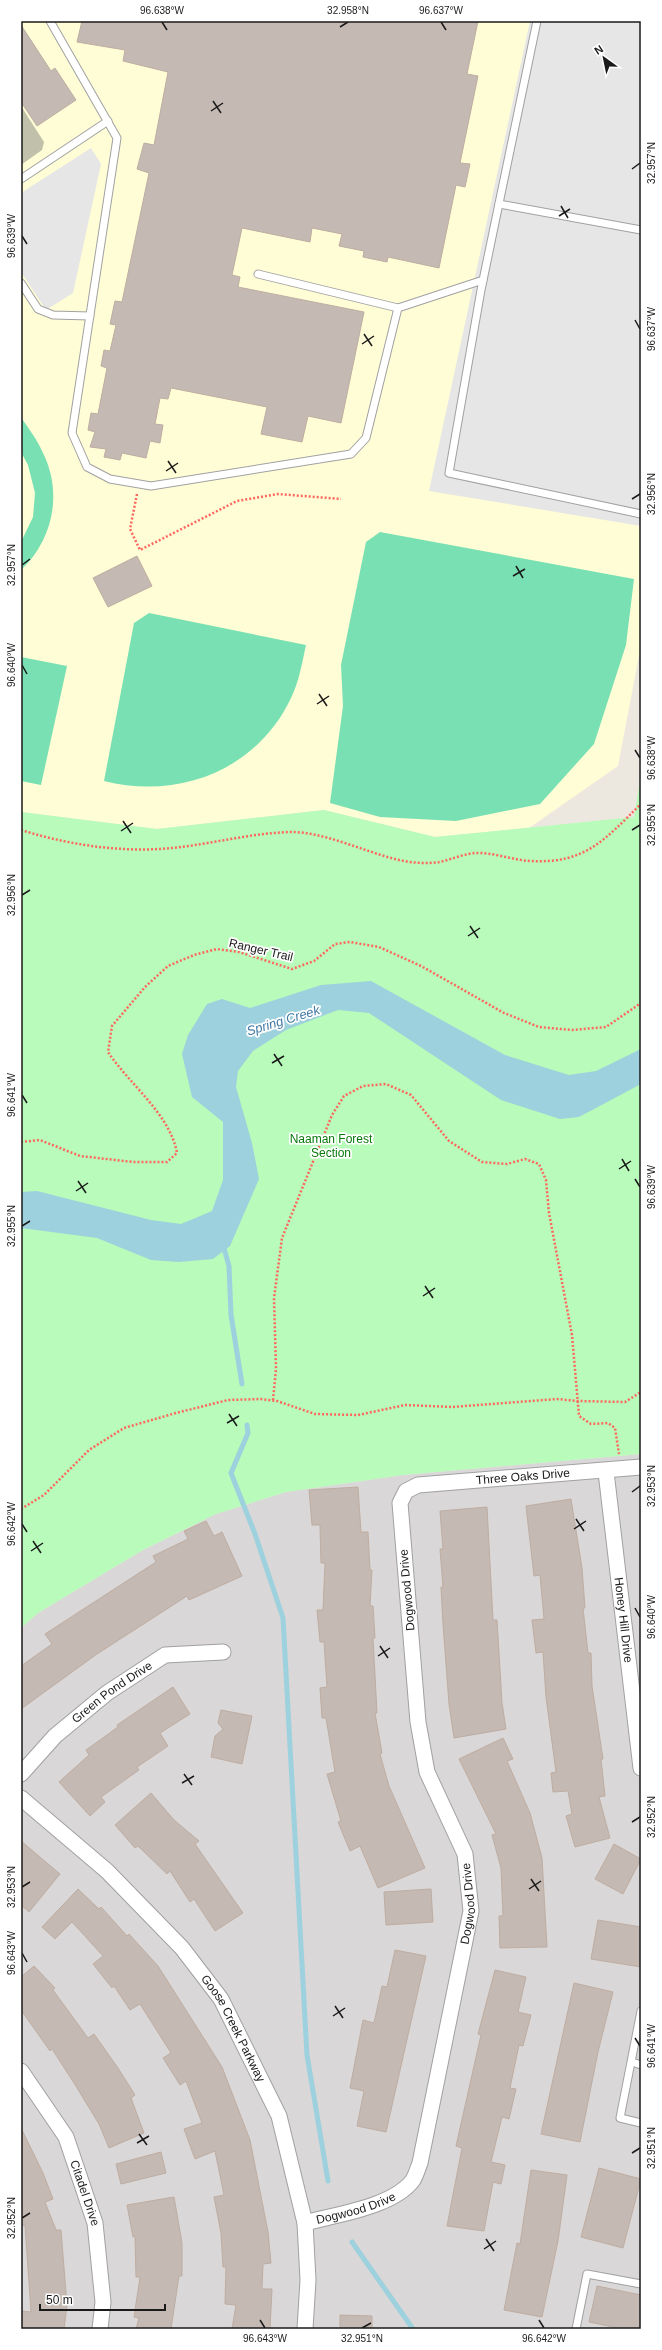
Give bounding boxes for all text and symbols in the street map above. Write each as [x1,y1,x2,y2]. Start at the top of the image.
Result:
text: 96.638°W [140,5,185,16]
text: 32.958°N [327,5,369,16]
text: 96.637°W [419,5,464,16]
north arrow [584,38,624,78]
text: N [592,42,605,57]
text: 32.957°N [646,142,657,184]
text: 96.639°W [6,213,17,258]
text: 96.637°W [646,306,657,351]
text: 32.956°N [646,473,657,515]
text: 32.957°N [6,544,17,586]
text: 96.640°W [6,642,17,687]
text: 96.638°W [646,735,657,780]
text: 32.955°N [646,804,657,846]
text: 32.956°N [6,874,17,916]
street label: Ranger Trail [228,936,294,964]
water label: Spring Creek [245,1002,323,1039]
text: 96.641°W [6,1072,17,1117]
park label: Naaman Forest Section [290,1132,373,1160]
text: 96.639°W [646,1164,657,1209]
text: 32.955°N [6,1205,17,1247]
text: 32.953°N [646,1465,657,1507]
street label: Three Oaks Drive [475,1466,571,1487]
text: 96.642°W [6,1501,17,1546]
street label: Dogwood Drive [396,1548,418,1631]
street label: Honey Hill Drive [611,1576,636,1664]
text: 96.640°W [646,1594,657,1639]
street label: Green Pond Drive [69,1658,155,1726]
text: 32.952°N [646,1796,657,1838]
street label: Dogwood Drive [457,1862,478,1946]
text: 32.953°N [6,1866,17,1908]
text: 96.643°W [6,1930,17,1975]
street label: Goose Creek Parkway [198,1972,268,2084]
text: 96.641°W [646,2023,657,2068]
text: 32.951°N [646,2127,657,2169]
street label: Citadel Drive [67,2158,103,2228]
street label: Dogwood Drive [315,2189,398,2227]
text: 32.952°N [6,2197,17,2239]
scale bar [40,2286,165,2312]
text: 50 m [46,2293,73,2307]
text: 96.643°W [243,2333,288,2344]
text: 32.951°N [341,2333,383,2344]
text: 96.642°W [522,2333,567,2344]

